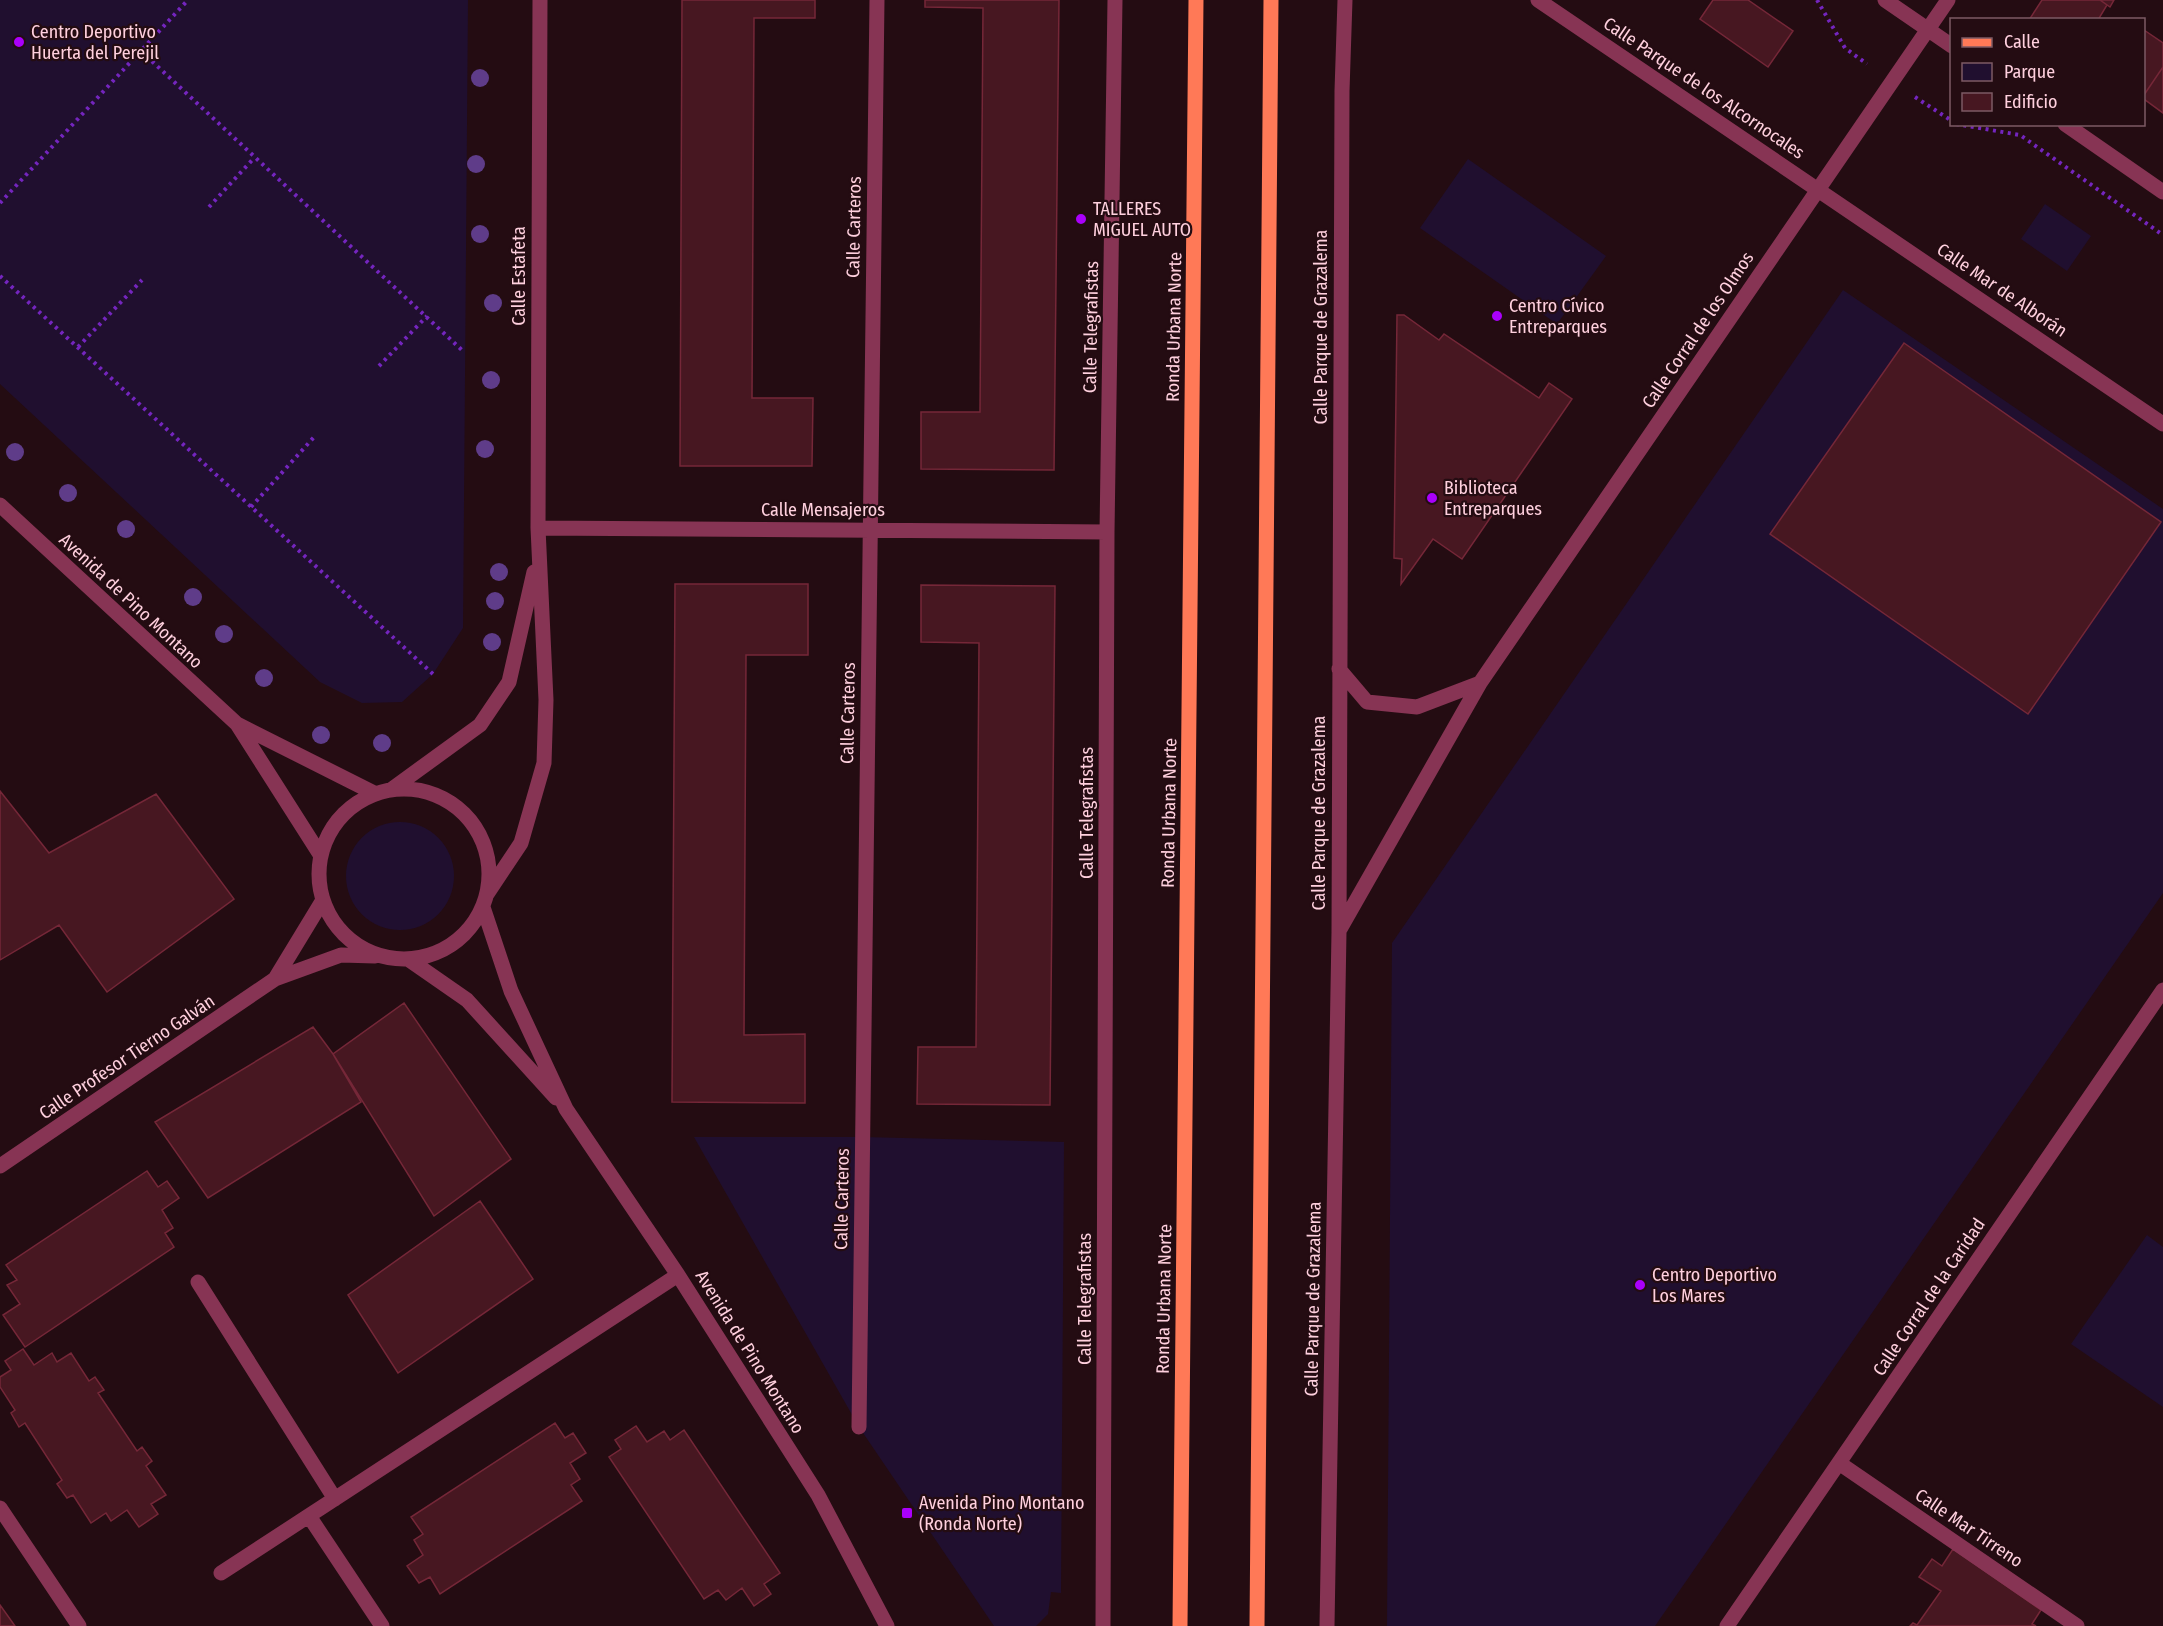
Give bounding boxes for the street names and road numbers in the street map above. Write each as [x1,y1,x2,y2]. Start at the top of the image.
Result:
street label: Calle Parque de los Alcornocales [1599,12,1809,164]
street label: Calle Carteros [842,176,866,278]
street label: Calle Estafeta [508,226,530,326]
street label: Calle Parque de Grazalema [1310,229,1332,424]
street label: Calle Mar de Alborán [1933,238,2071,342]
street label: Calle Corral de los Olmos [1637,247,1759,412]
street label: Ronda Urbana Norte [1162,252,1186,402]
street label: Calle Telegrafistas [1079,260,1103,393]
street label: Calle Mensajeros [761,499,885,521]
street label: Avenida de Pino Montano [55,529,207,673]
street label: Calle Carteros [836,662,860,764]
street label: Calle Parque de Grazalema [1308,715,1330,910]
street label: Ronda Urbana Norte [1157,738,1181,888]
street label: Calle Telegrafistas [1076,747,1098,879]
street label: Calle Profesor Tierno Galván [35,990,219,1124]
street label: Calle Carteros [830,1148,854,1250]
street label: Calle Parque de Grazalema [1300,1201,1326,1397]
street label: Calle Corral de la Caridad [1868,1214,1990,1380]
street label: Ronda Urbana Norte [1152,1224,1176,1374]
street label: Calle Telegrafistas [1074,1233,1096,1365]
street label: Avenida de Pino Montano [691,1266,809,1438]
street label: Calle Mar Tirreno [1911,1484,2027,1572]

